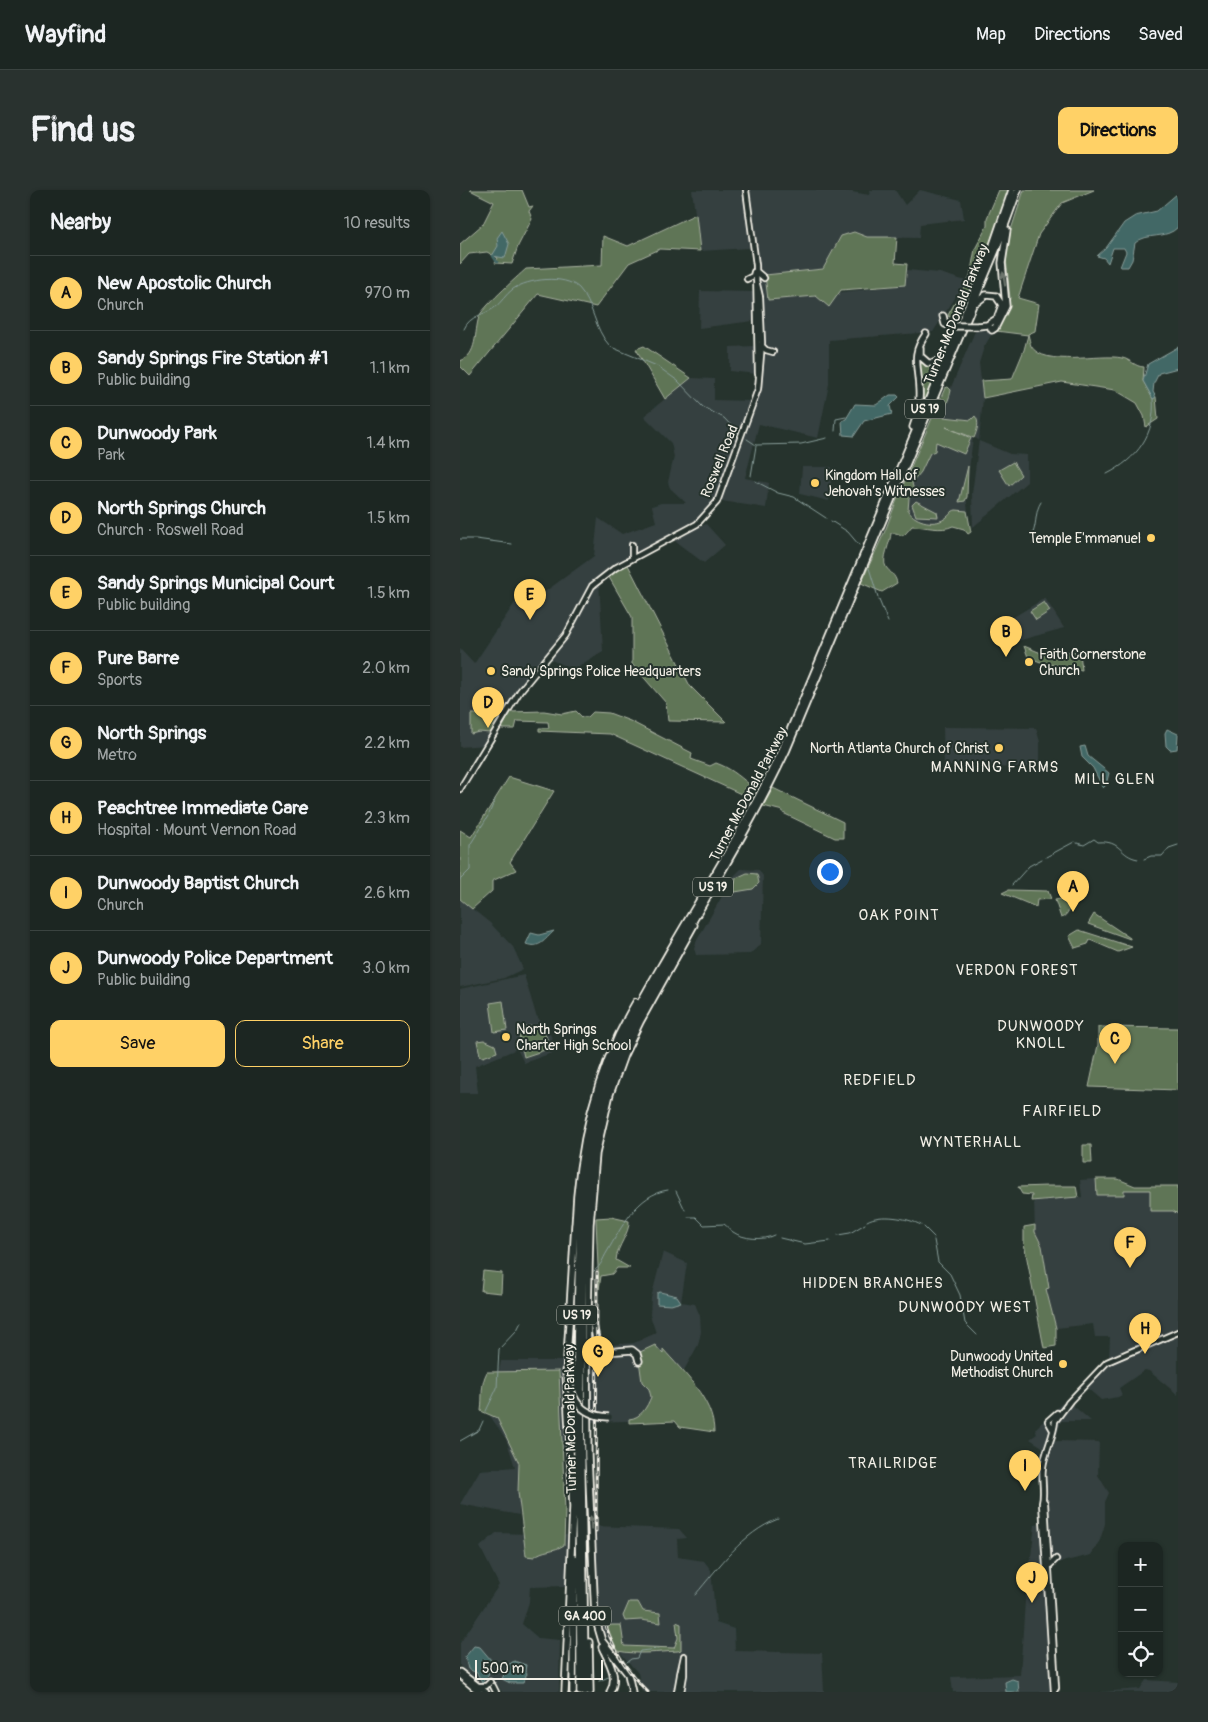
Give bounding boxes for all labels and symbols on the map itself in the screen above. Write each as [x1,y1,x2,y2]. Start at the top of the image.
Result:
street label: Turner McDonald Parkway [921,242,992,387]
one-way arrow [999,271,1007,287]
road number: US 19 [905,400,945,418]
street label: Roswell Road [697,422,742,500]
place label: Kingdom Hall of Jehovah’s Witnesses [825,467,946,500]
marker: Kingdom Hall of Jehovah’s Witnesses [809,477,821,489]
place label: Temple E'mmanuel [1029,530,1141,547]
marker: Temple E'mmanuel [1145,532,1157,544]
pin: E [514,579,546,620]
pin: B [990,616,1022,657]
place label: Faith Cornerstone Church [1039,646,1146,679]
marker: Faith Cornerstone Church [1023,656,1035,668]
place label: Sandy Springs Police Headquarters [501,663,702,680]
marker: Sandy Springs Police Headquarters [485,665,497,677]
pin: D [472,687,504,728]
street label: Turner McDonald Parkway [706,724,791,864]
place label: North Atlanta Church of Christ [810,740,989,757]
marker: North Atlanta Church of Christ [993,742,1005,754]
district label: MANNING FARMS [931,758,1059,777]
district label: MILL GLEN [1075,770,1155,789]
your location [817,859,843,885]
pin: A [1057,871,1089,912]
road number: US 19 [693,878,733,896]
district label: OAK POINT [858,906,940,925]
district label: VERDON FOREST [956,961,1078,980]
district label: DUNWOODY KNOLL [997,1017,1085,1053]
place label: North Springs Charter High School [516,1021,632,1054]
pin: C [1099,1023,1131,1064]
marker: North Springs Charter High School [500,1031,512,1043]
district label: REDFIELD [844,1071,916,1090]
district label: FAIRFIELD [1022,1102,1102,1121]
district label: WYNTERHALL [920,1133,1022,1152]
pin: F [1114,1227,1146,1268]
district label: HIDDEN BRANCHES [802,1274,944,1293]
district label: DUNWOODY WEST [898,1298,1032,1317]
road number: US 19 [557,1306,597,1324]
pin: H [1129,1313,1161,1354]
pin: G [582,1336,614,1377]
street label: Turner McDonald Parkway [561,1344,580,1494]
place label: Dunwoody United Methodist Church [950,1348,1053,1381]
marker: Dunwoody United Methodist Church [1057,1358,1069,1370]
pin: I [1009,1450,1041,1491]
district label: TRAILRIDGE [848,1454,938,1473]
one-way arrow [587,1515,595,1531]
pin: J [1016,1562,1048,1603]
road number: GA 400 [559,1606,611,1625]
scale bar [475,1657,602,1680]

